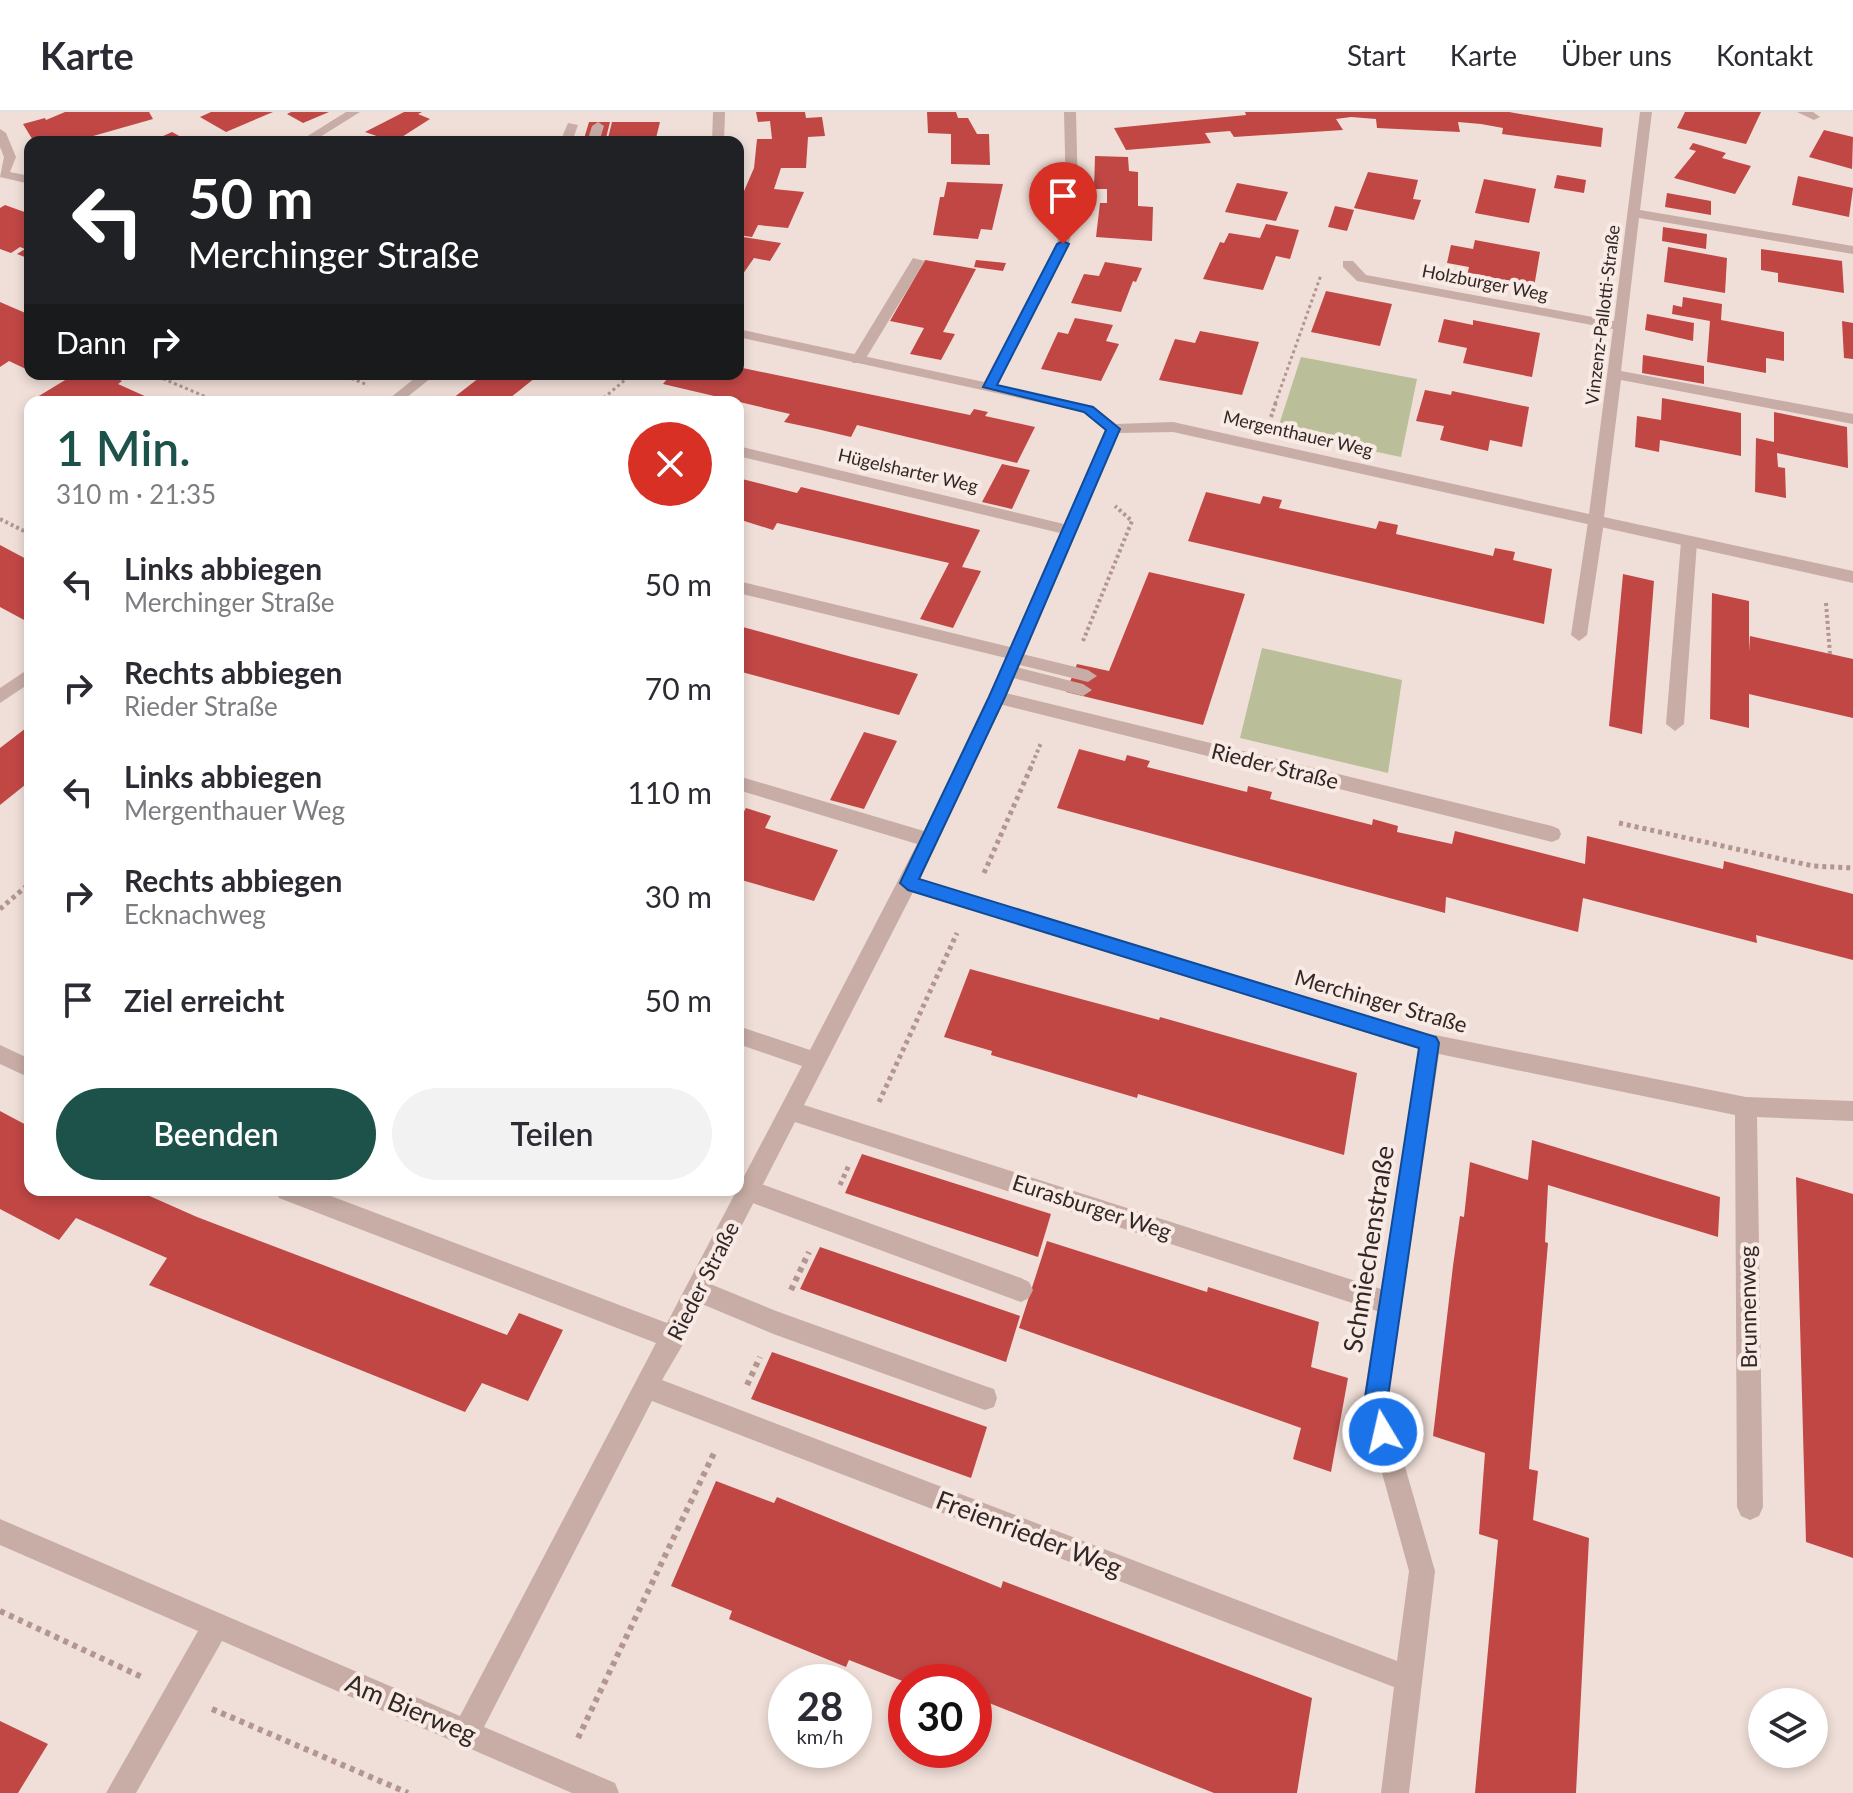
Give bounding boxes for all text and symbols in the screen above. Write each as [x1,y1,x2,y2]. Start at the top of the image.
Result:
text: Karte [40,32,134,78]
text: Start [1347,38,1406,72]
text: Karte [1450,38,1517,72]
text: Über uns [1561,38,1672,72]
text: Kontakt [1716,38,1813,72]
pin [1029,162,1097,244]
text: 50 m [188,164,313,231]
icon: left [56,168,160,272]
icon: arrive [1041,174,1085,218]
street label: Vinzenz-Pallotti-Straße [1580,224,1624,406]
text: Merchinger Straße [188,232,479,276]
street label: Holzburger Weg [1420,259,1550,305]
icon: right [143,320,187,364]
text: Dann [56,324,127,360]
street label: Mergenthauer Weg [1221,405,1375,461]
text: 1 Min. [56,419,191,476]
button: close [628,422,712,506]
street label: Hügelsharter Weg [836,443,980,497]
text: 310 m · 21:35 [56,478,216,510]
text: Links abbiegen [124,550,322,586]
icon: left [56,562,100,606]
text: 50 m [645,566,712,602]
text: Merchinger Straße [124,586,335,618]
text: Rechts abbiegen [124,654,343,690]
icon: right [56,666,100,710]
text: 70 m [645,670,712,706]
text: Rieder Straße [124,690,278,722]
street label: Rieder Straße [1209,737,1342,794]
text: Links abbiegen [124,758,322,794]
icon: left [56,770,100,814]
text: 110 m [627,774,712,810]
text: Mergenthauer Weg [124,794,345,826]
text: Rechts abbiegen [124,862,343,898]
icon: right [56,874,100,918]
text: 30 m [645,878,712,914]
text: Ecknachweg [124,898,266,930]
street label: Merchinger Straße [1292,963,1470,1038]
icon: arrive [56,978,100,1022]
text: Ziel erreicht [124,982,284,1018]
text: 50 m [645,982,712,1018]
button: Beenden [56,1088,376,1180]
button: Teilen [392,1088,712,1180]
street label: Schmiechenstraße [1336,1143,1400,1355]
street label: Eurasburger Weg [1009,1168,1175,1245]
street label: Rieder Straße [661,1217,744,1345]
street label: Brunnenweg [1733,1245,1762,1369]
position arrow [1341,1390,1425,1474]
street label: Freienrieder Weg [932,1483,1127,1583]
speed limit sign: 30 [888,1664,992,1768]
street label: Am Bierweg [341,1666,482,1750]
text: 28 [797,1682,843,1730]
map controls [1748,1688,1828,1768]
button: layers [1748,1688,1828,1768]
text: km/h [797,1724,843,1748]

